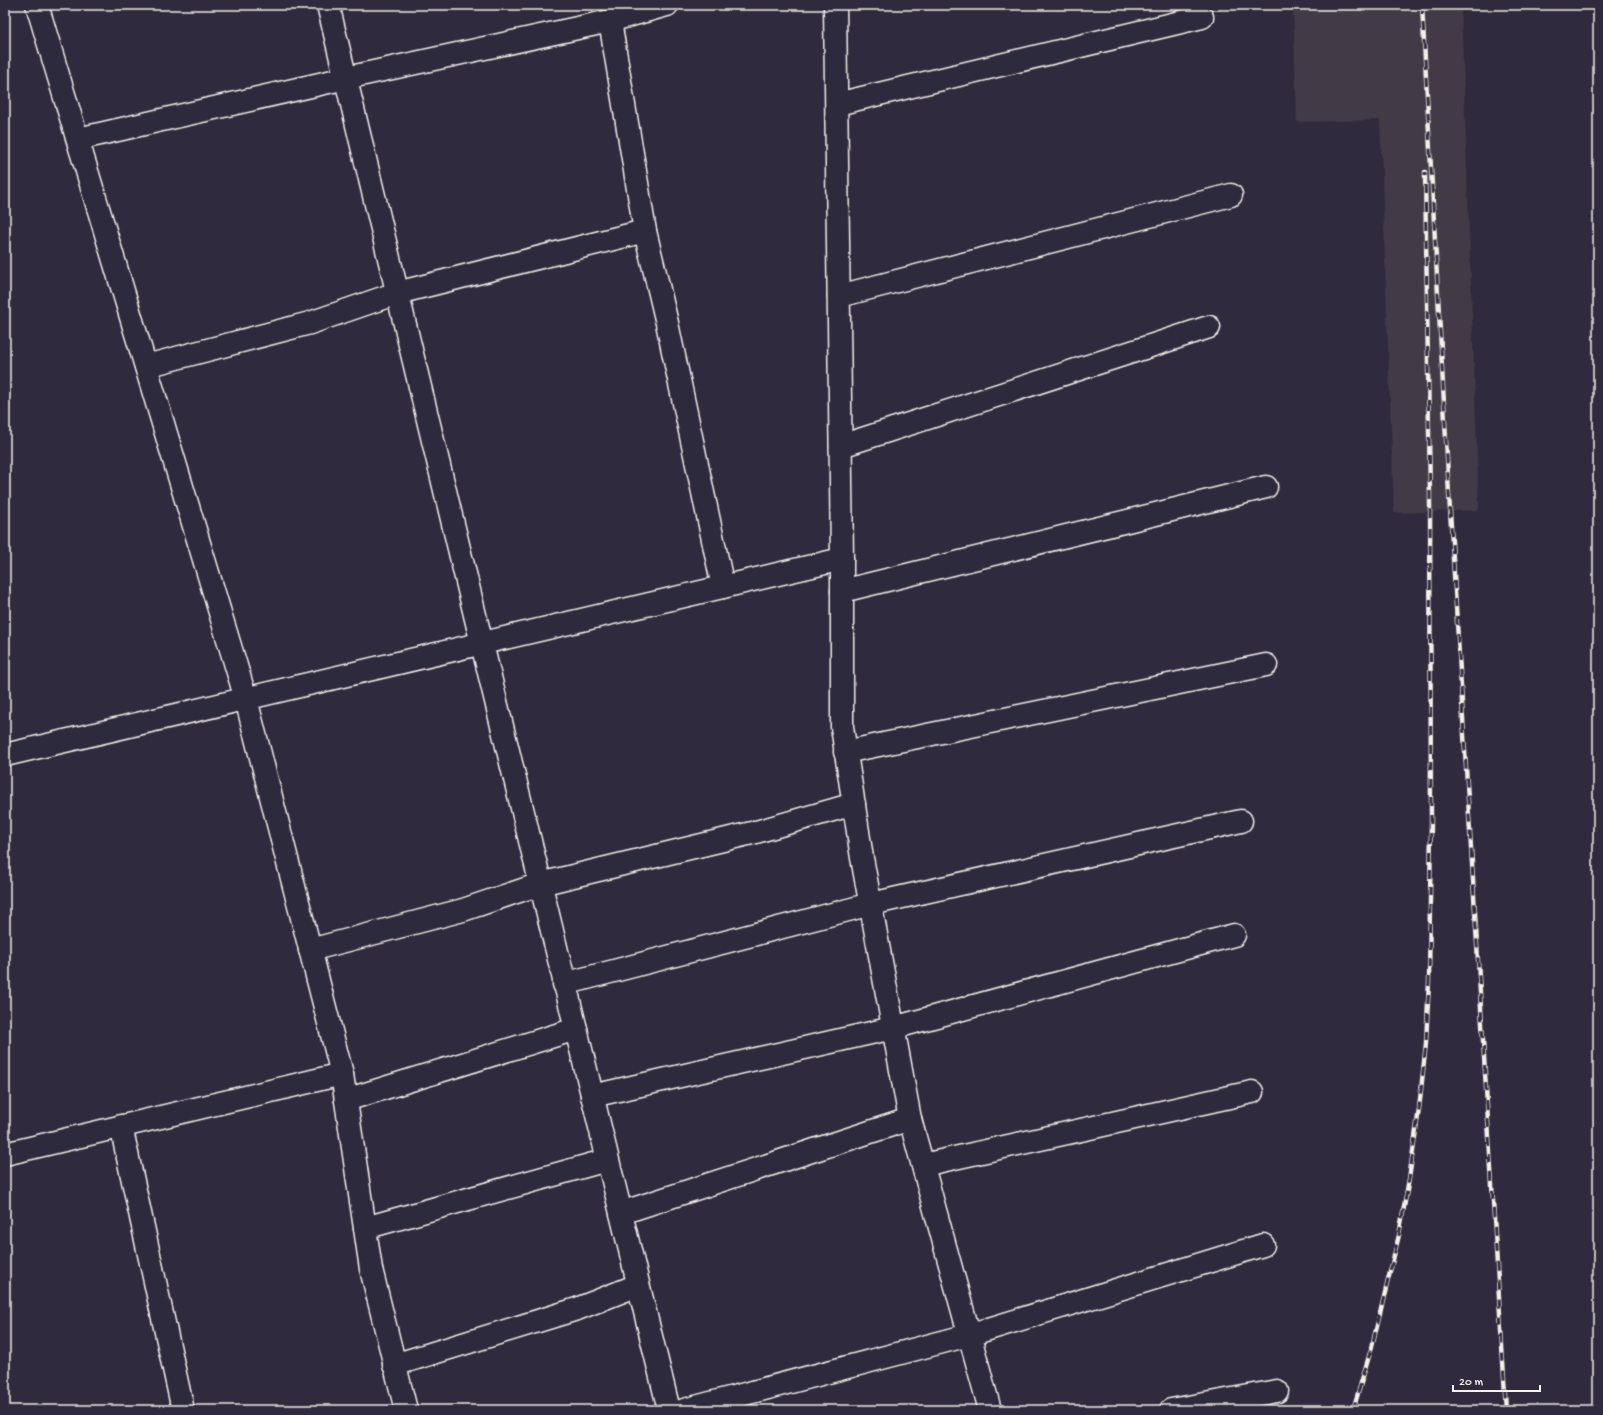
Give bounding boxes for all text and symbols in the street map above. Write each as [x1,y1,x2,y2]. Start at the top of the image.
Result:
scale bar [1453,1367,1540,1393]
text: 20 m [1459,1376,1484,1390]

